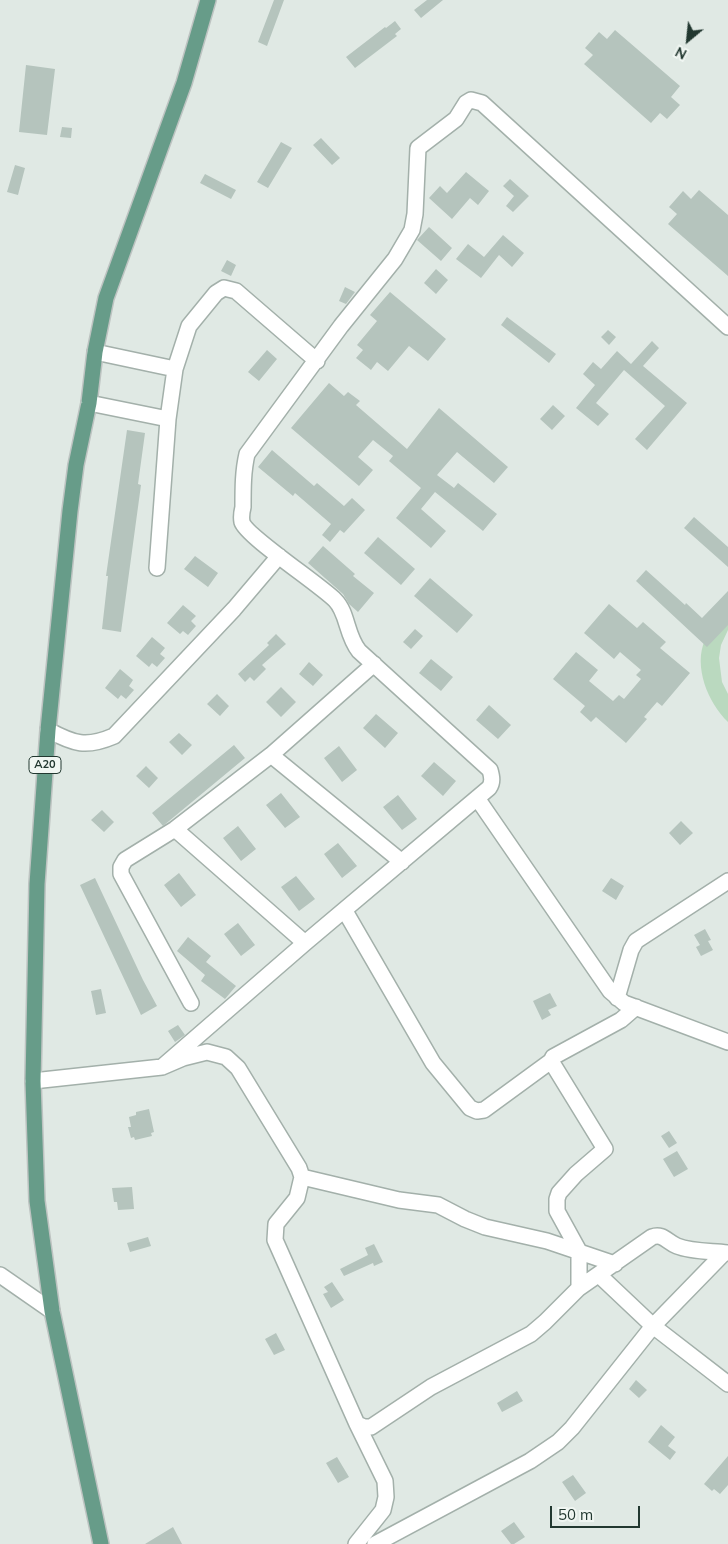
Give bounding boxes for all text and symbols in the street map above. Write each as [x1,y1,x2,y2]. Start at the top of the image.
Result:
north arrow [663,15,713,65]
text: N [672,43,690,64]
road number: A20 [29,756,61,774]
scale bar [553,1496,643,1528]
text: 50 m [558,1505,593,1524]

